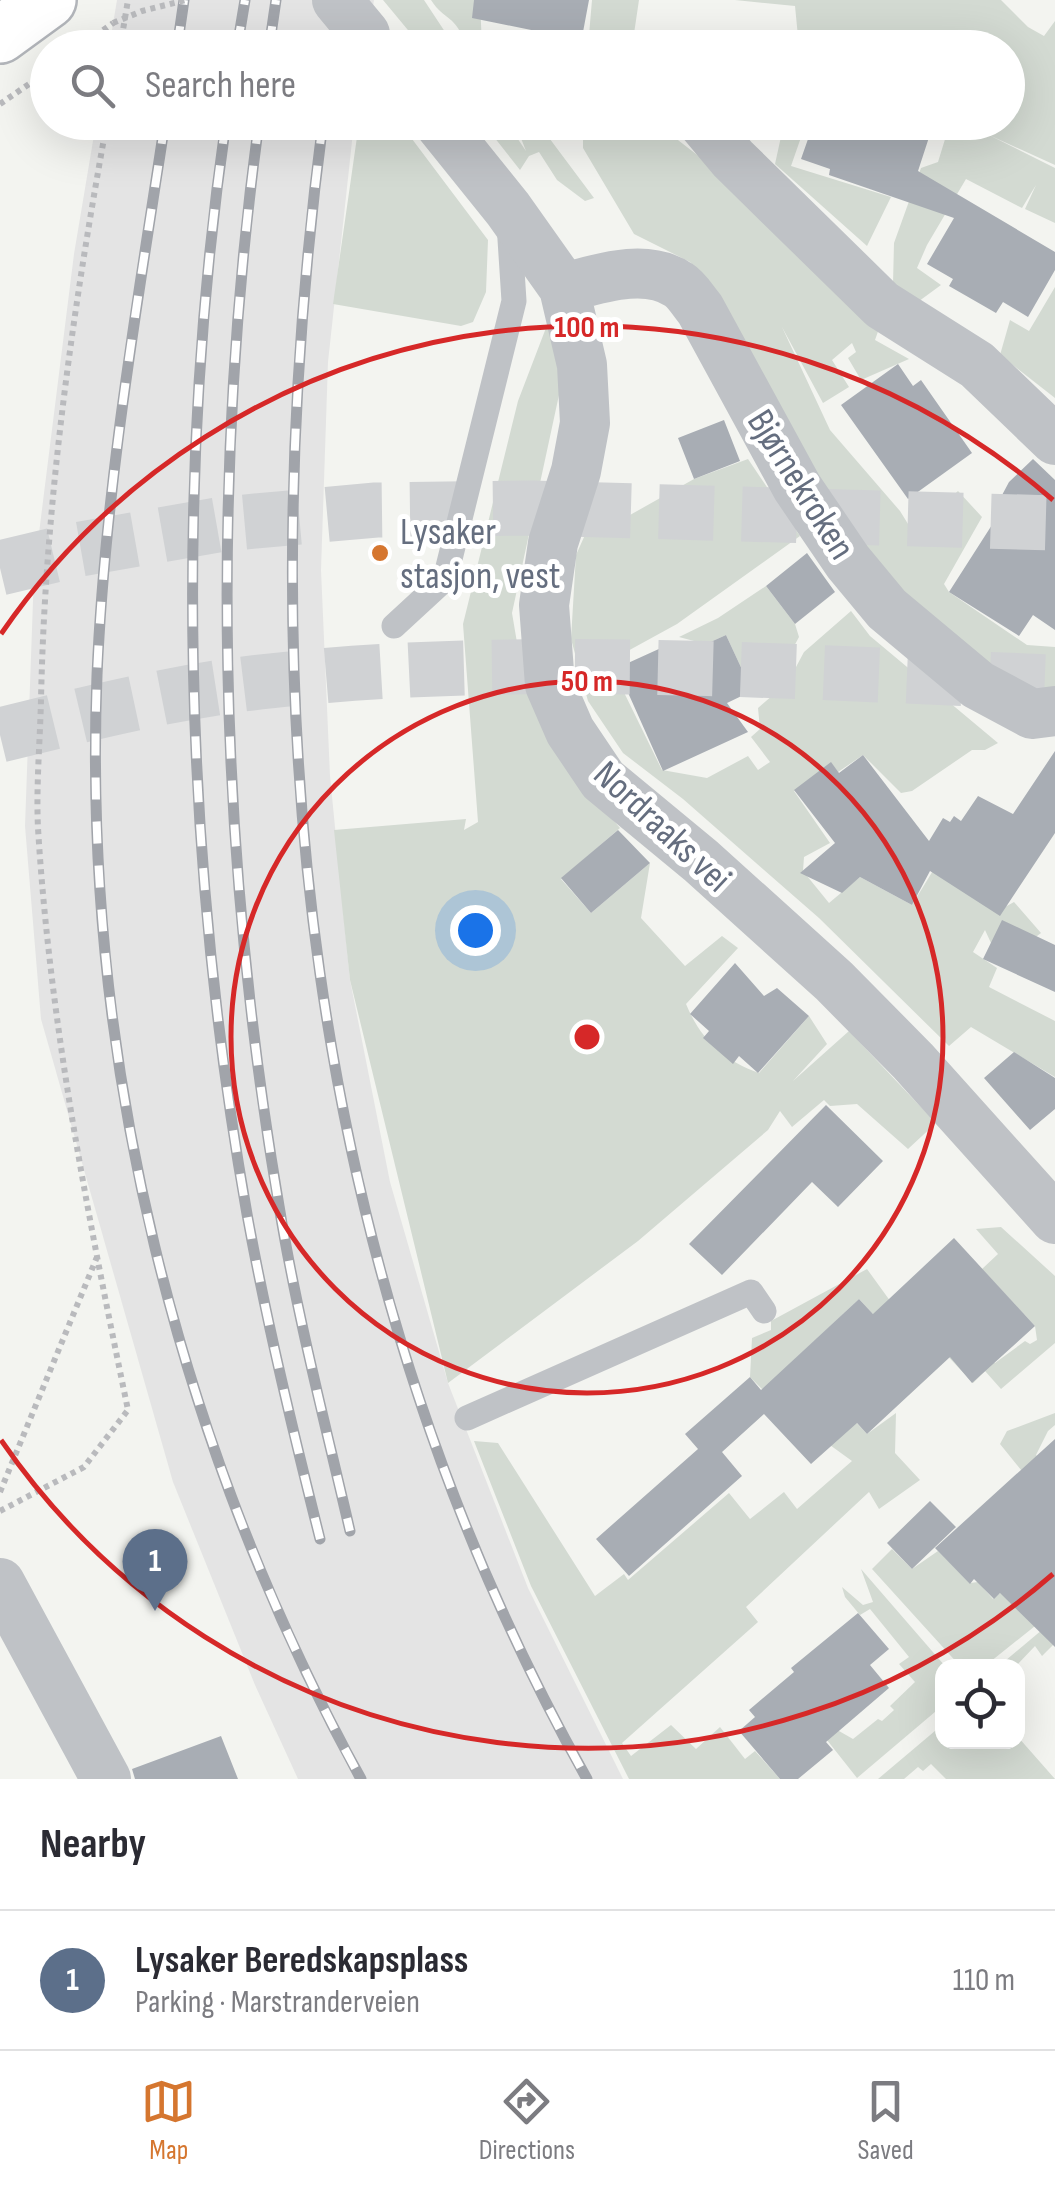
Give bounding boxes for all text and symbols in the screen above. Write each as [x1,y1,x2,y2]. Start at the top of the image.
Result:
search box [30,30,1025,140]
icon: search [65,58,120,113]
text: Search here [145,63,296,108]
text: 100 m [555,310,619,346]
street label: Bjørnekroken [737,402,864,568]
place label: Lysaker stasjon, vest [400,510,560,599]
marker: Lysaker stasjon, vest [369,542,391,564]
text: 50 m [561,664,613,700]
street label: Nordraaks vei [584,752,740,902]
your location [450,905,501,956]
centre of rings [569,1019,605,1055]
pin: 1 [122,1528,188,1611]
map controls [935,1659,1025,1749]
button: locate [935,1659,1025,1749]
text: Nearby [40,1819,146,1870]
text: Lysaker Beredskapsplass [135,1938,468,1983]
text: 1 [66,1961,79,2000]
text: 110 m [953,1961,1015,2000]
text: Parking · Marstranderveien [135,1983,420,2022]
tab: Map [141,2074,196,2167]
tab: Directions [479,2074,575,2167]
tab: Saved [858,2074,914,2167]

